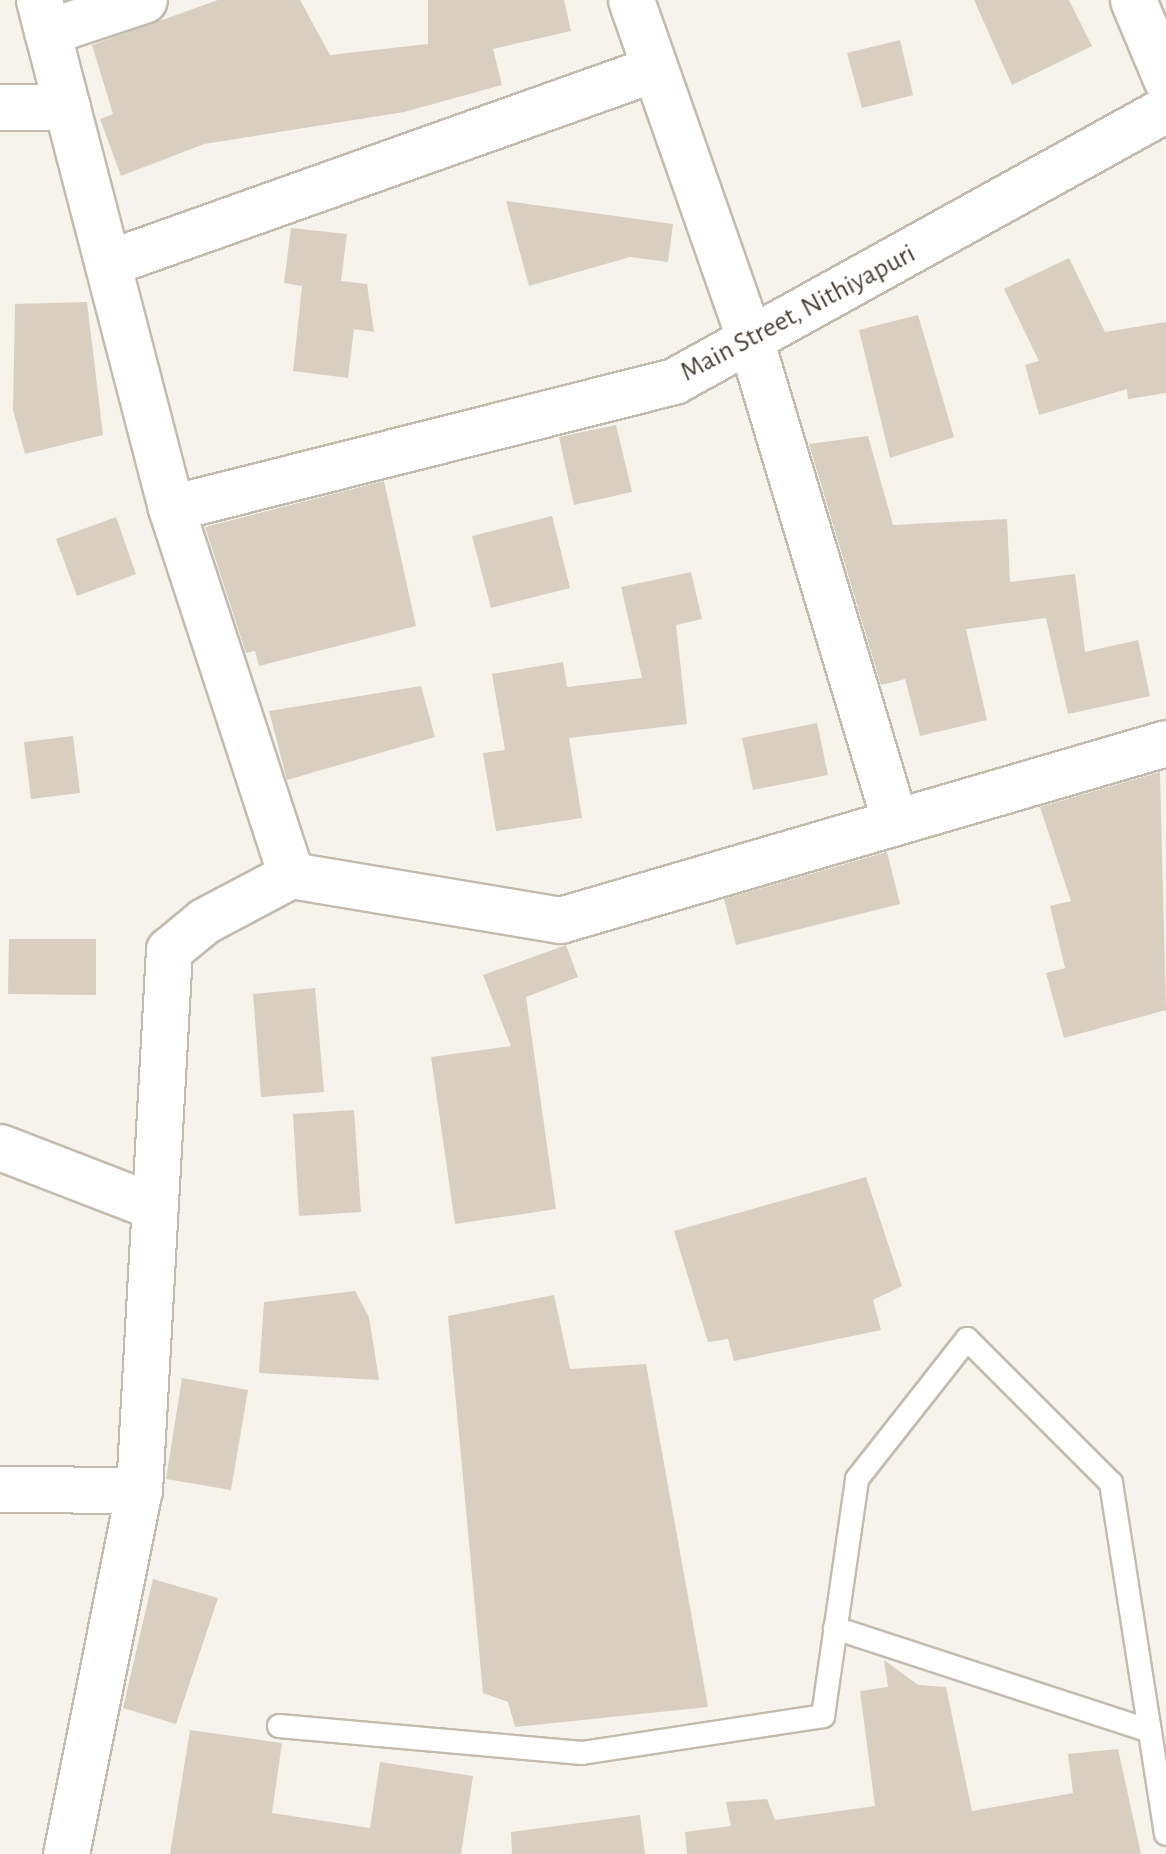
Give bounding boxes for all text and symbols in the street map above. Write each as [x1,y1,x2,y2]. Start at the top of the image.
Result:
street label: Main Street, Nithiyapuri [675,237,921,389]

